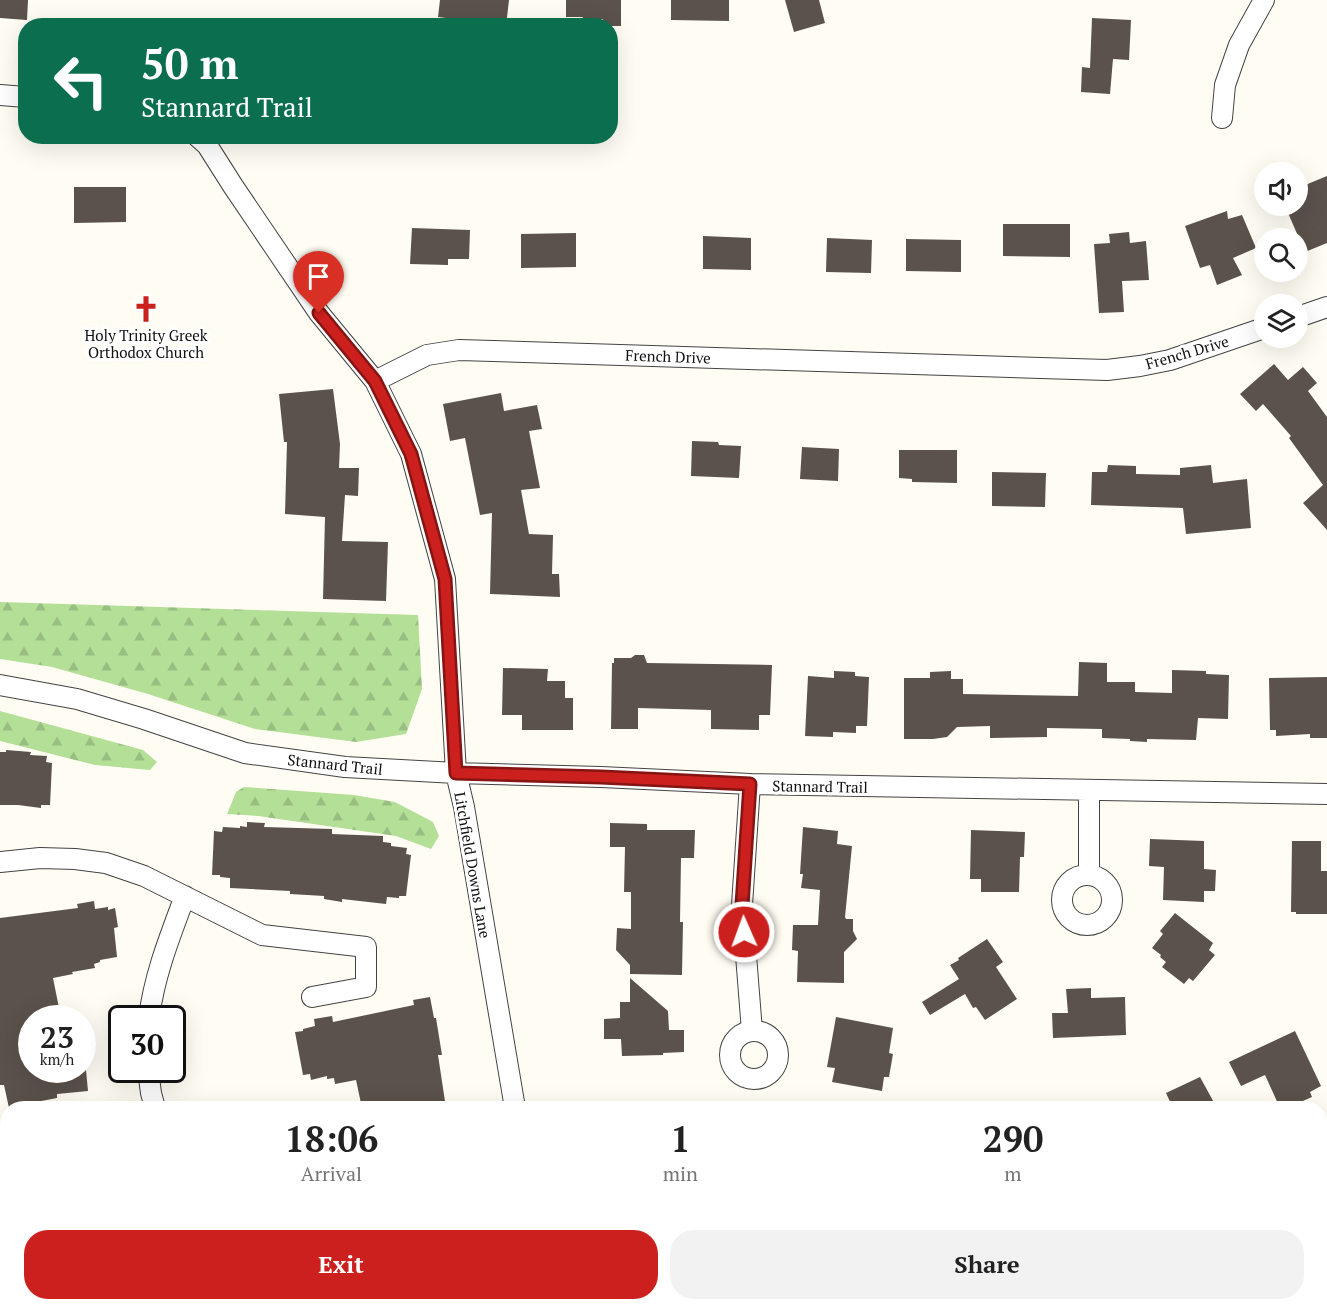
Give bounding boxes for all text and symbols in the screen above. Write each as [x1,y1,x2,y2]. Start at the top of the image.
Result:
text: 50 m [141,35,239,91]
icon: left [42,42,120,120]
text: Stannard Trail [141,89,313,125]
map controls [1254,162,1308,348]
button: sound [1254,162,1308,216]
button: search [1254,228,1308,282]
pin [293,251,344,313]
icon: arrive [302,260,335,293]
church icon: Holy Trinity Greek Orthodox Church [131,294,161,324]
button: layers [1254,294,1308,348]
place label: Holy Trinity Greek Orthodox Church [84,325,208,362]
street label: French Drive [1143,331,1231,373]
street label: French Drive [625,345,711,367]
street label: Stannard Trail [286,749,384,779]
street label: Stannard Trail [772,775,868,797]
street label: Litchfield Downs Lane [450,790,496,940]
position arrow [712,900,776,964]
speed limit sign: 30 [108,1005,186,1083]
text: 23 [40,1017,74,1057]
text: km/h [40,1049,74,1069]
text: 18:06 [285,1115,378,1162]
text: 1 [670,1115,691,1162]
text: 290 [982,1115,1043,1162]
text: Arrival [301,1160,362,1187]
text: min [663,1160,698,1187]
text: m [1004,1160,1022,1187]
button: Exit [24,1230,658,1299]
button: Share [670,1230,1304,1299]

